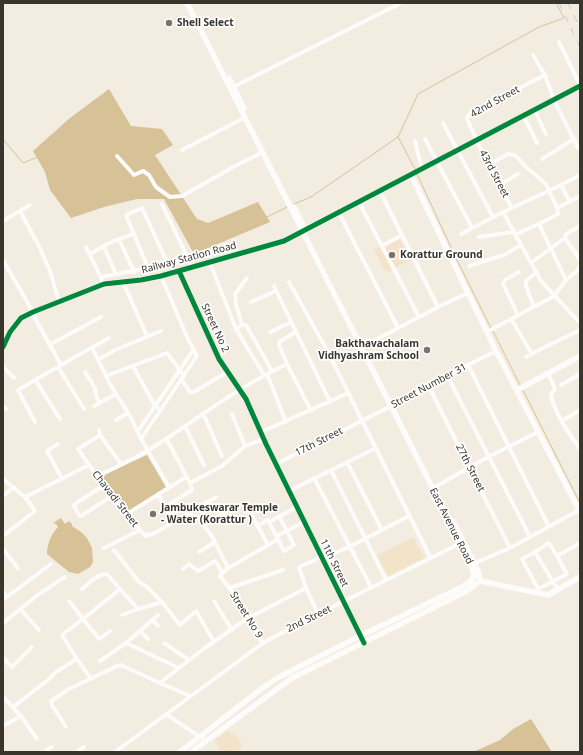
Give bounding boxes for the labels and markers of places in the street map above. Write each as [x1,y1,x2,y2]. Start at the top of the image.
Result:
place label: Shell Select [177,17,233,29]
marker: Shell Select [164,18,174,28]
place label: Korattur Ground [400,249,482,261]
marker: Korattur Ground [387,250,397,260]
place label: Bakthavachalam Vidhyashram School [318,338,419,362]
marker: Bakthavachalam Vidhyashram School [422,345,432,355]
place label: Jambukeswarar Temple - Water (Korattur ) [161,502,278,526]
marker: Jambukeswarar Temple - Water (Korattur ) [148,509,158,519]

